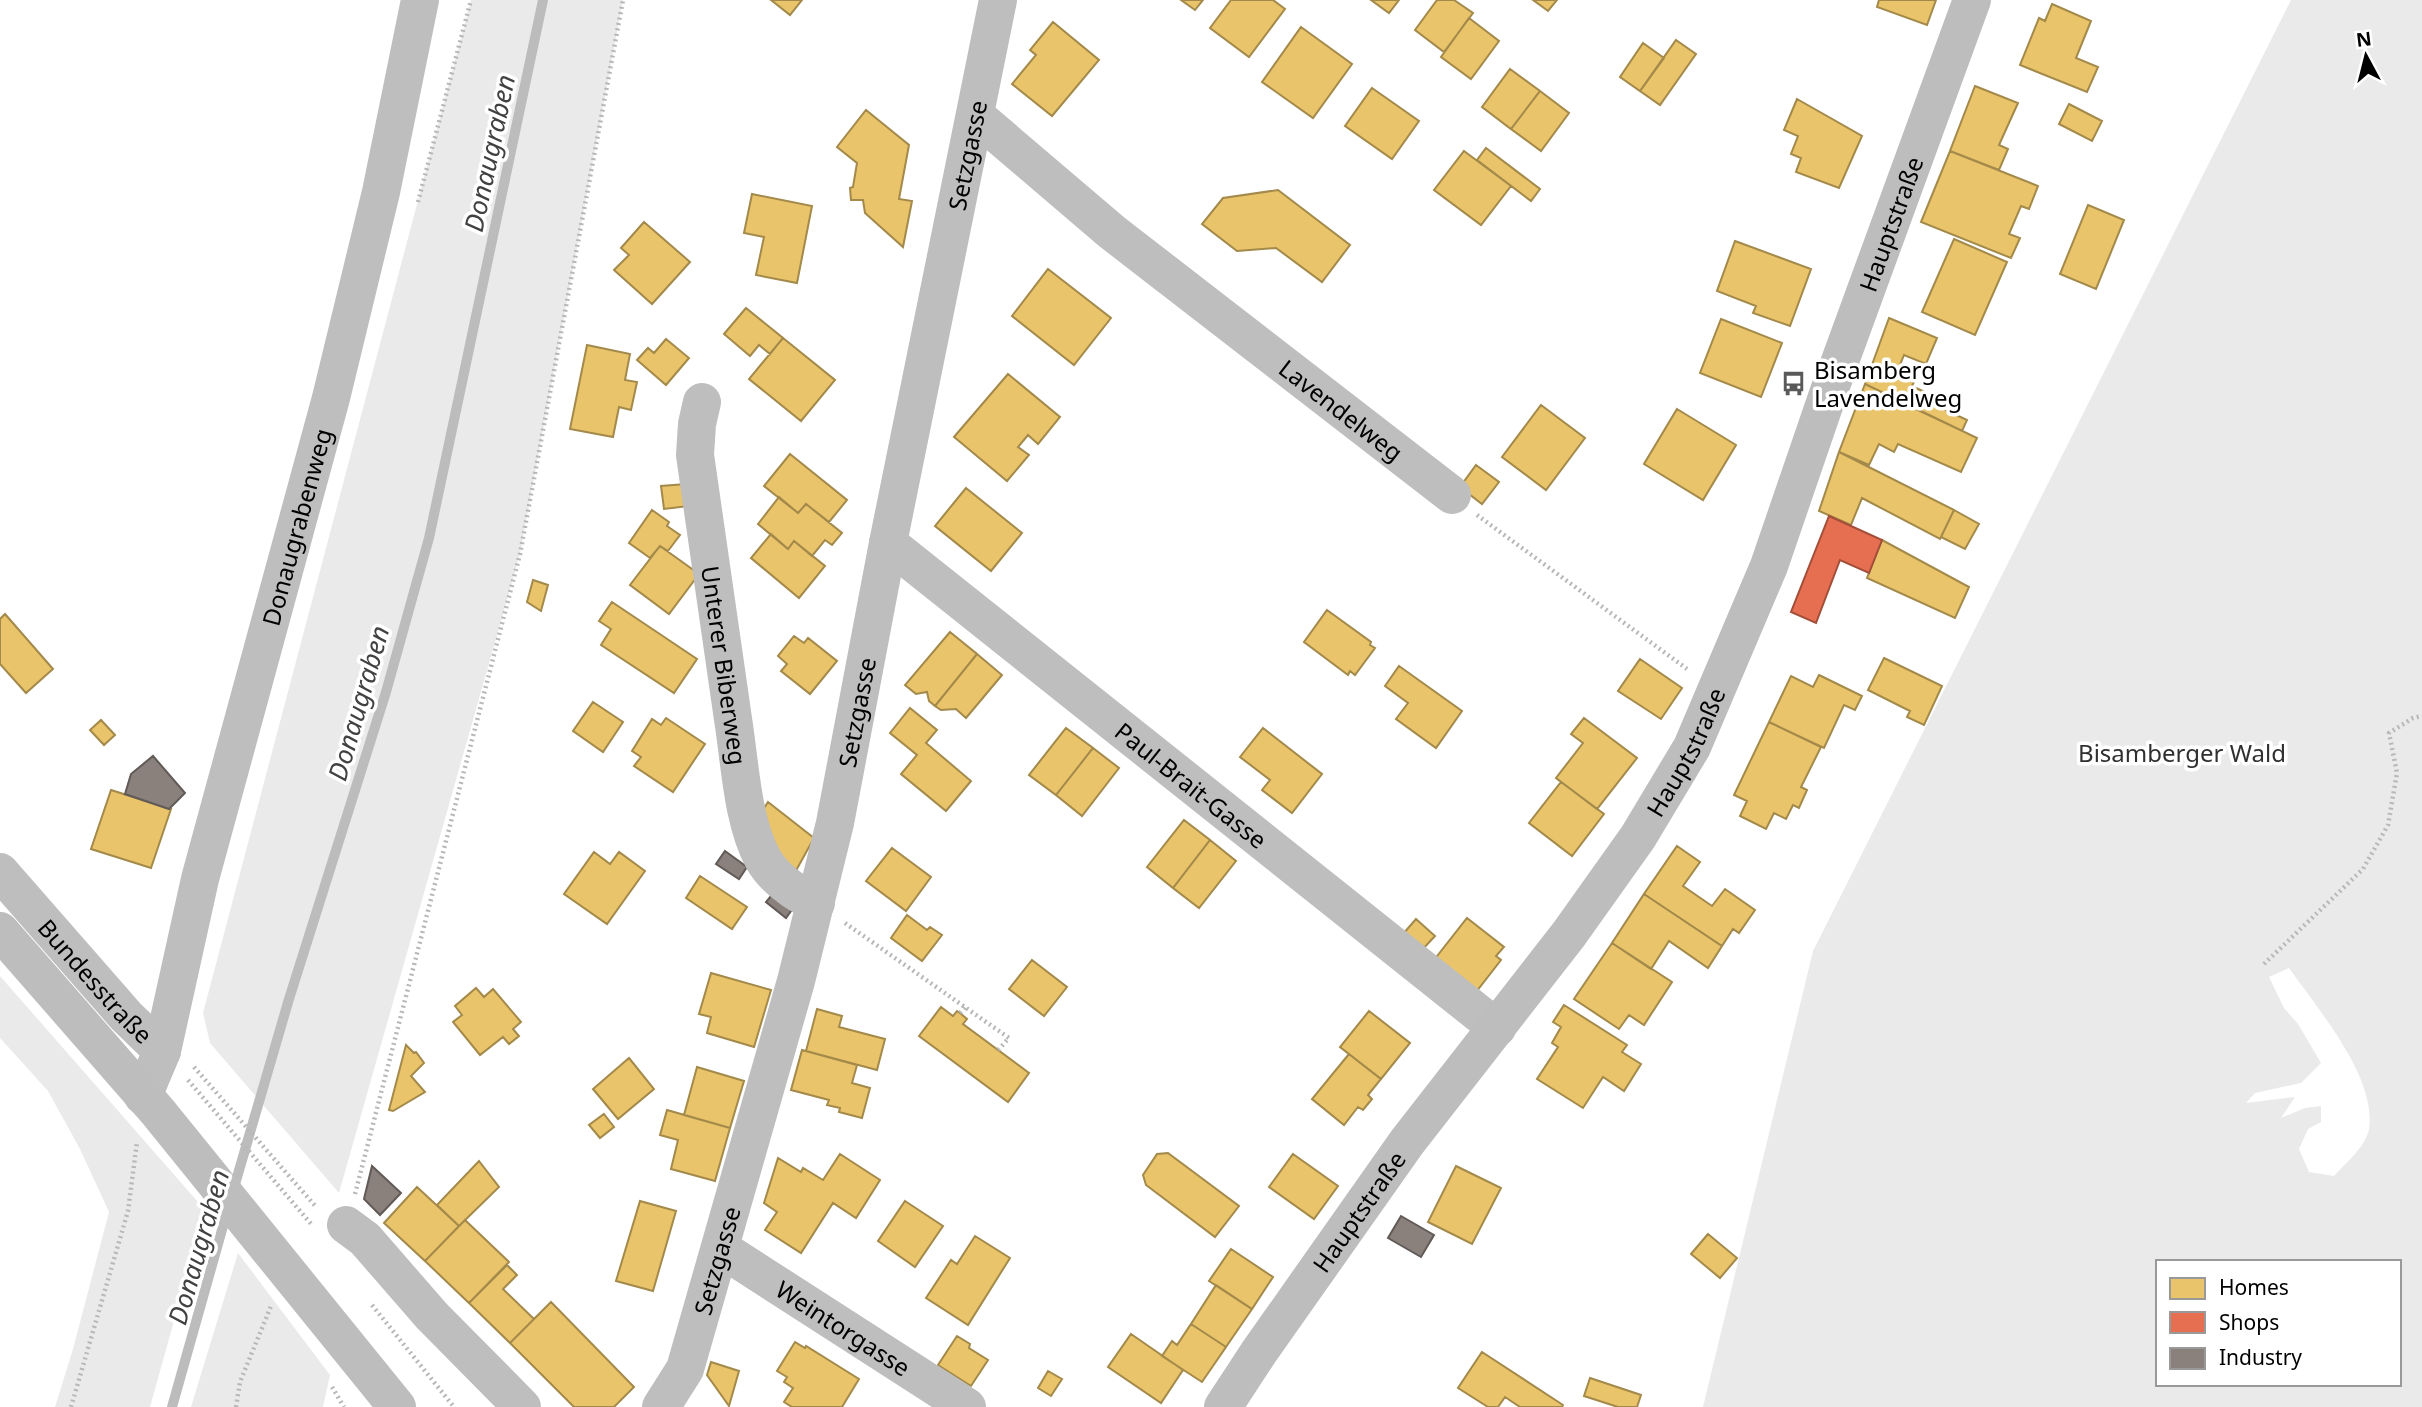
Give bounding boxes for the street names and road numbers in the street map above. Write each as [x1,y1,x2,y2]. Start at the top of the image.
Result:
street label: Setzgasse [939,97,994,213]
street label: Hauptstraße [1850,152,1930,296]
street label: Lavendelweg [1273,351,1410,468]
street label: Donaugrabenweg [253,424,339,629]
street label: Unterer Biberweg [695,563,755,767]
street label: Setzgasse [829,654,883,770]
street label: Hauptstraße [1638,682,1732,822]
street label: Paul-Brait-Gasse [1109,714,1274,855]
street label: Bundesstraße [31,911,161,1050]
street label: Hauptstraße [1304,1144,1412,1278]
street label: Setzgasse [685,1202,747,1318]
street label: Weintorgasse [770,1272,917,1383]

